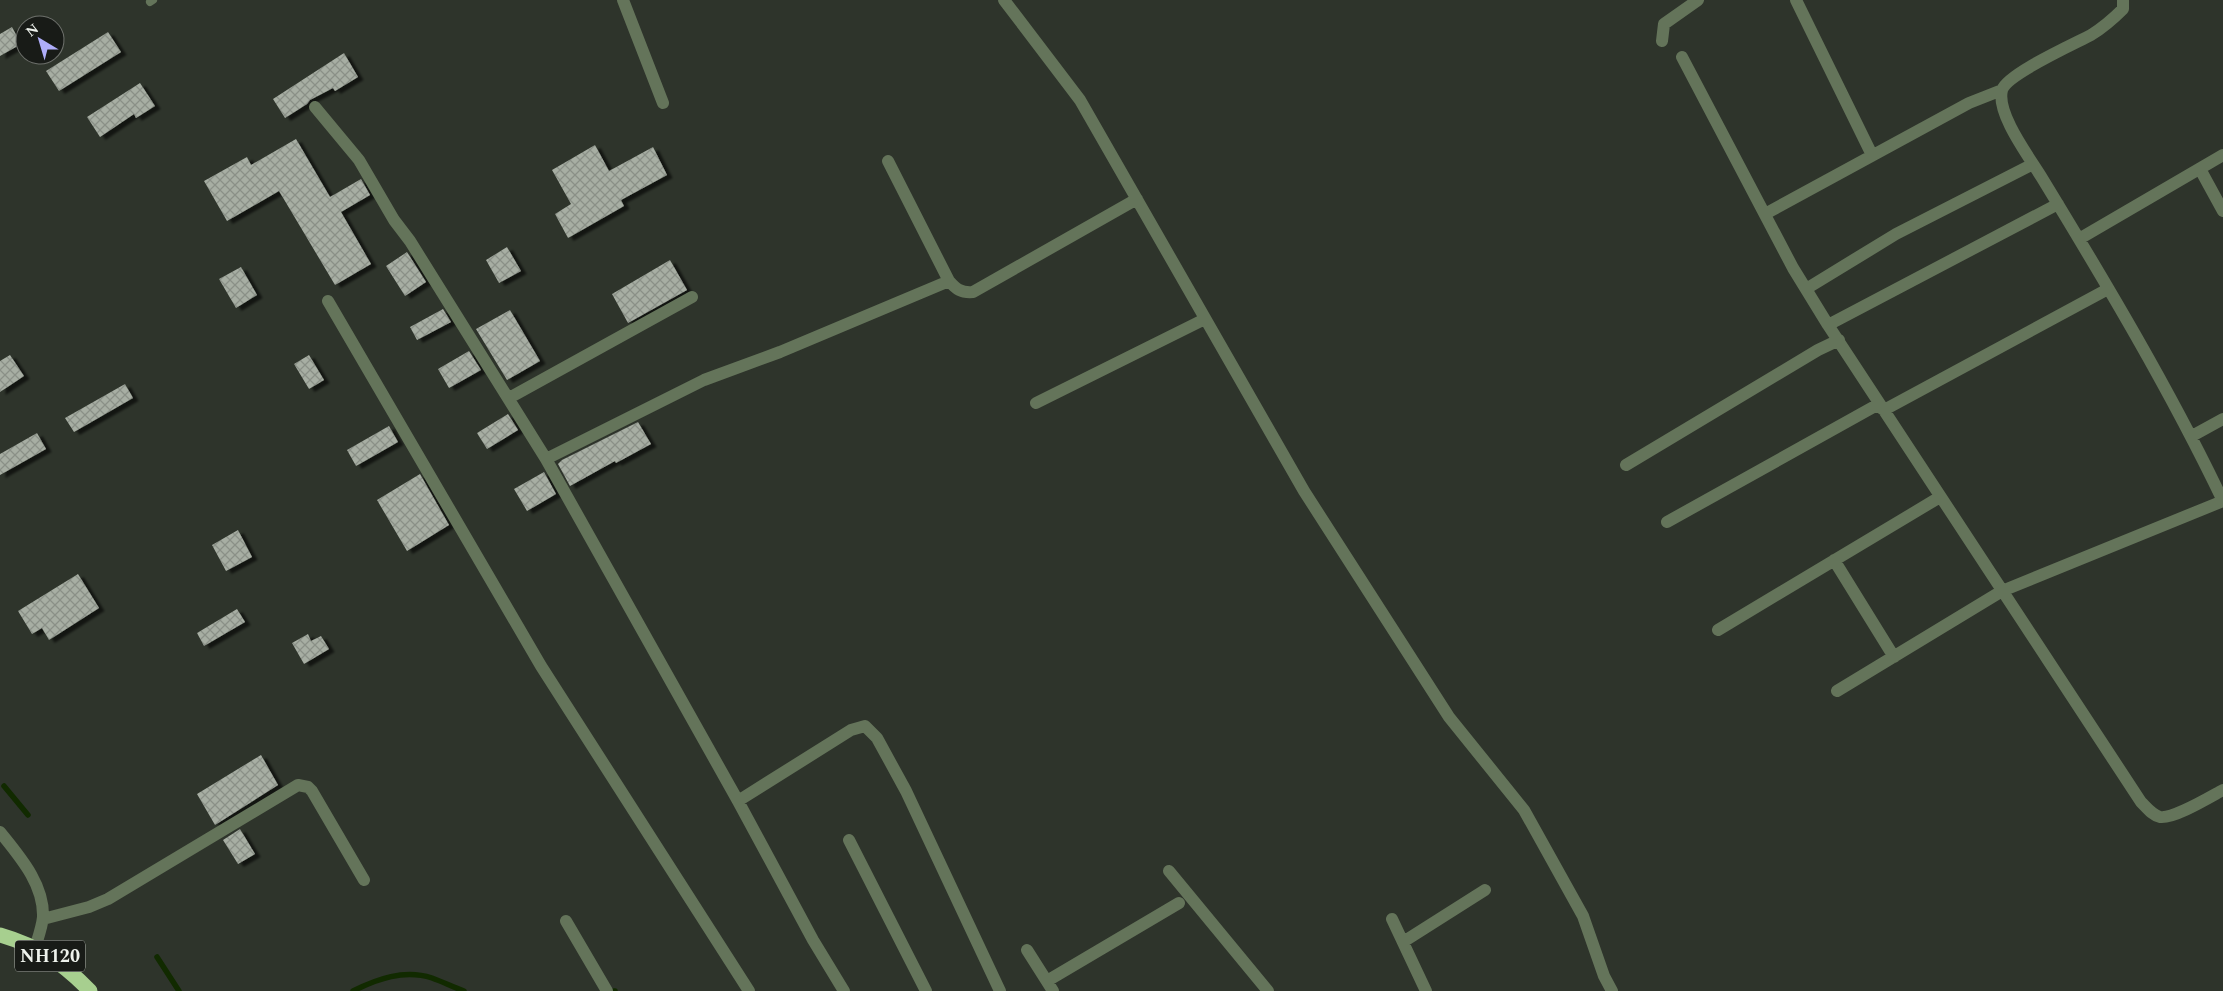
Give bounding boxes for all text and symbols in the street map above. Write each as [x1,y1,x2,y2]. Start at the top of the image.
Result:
north arrow [15,15,65,65]
text: N [21,18,43,42]
road number: NH120 [15,940,85,971]

